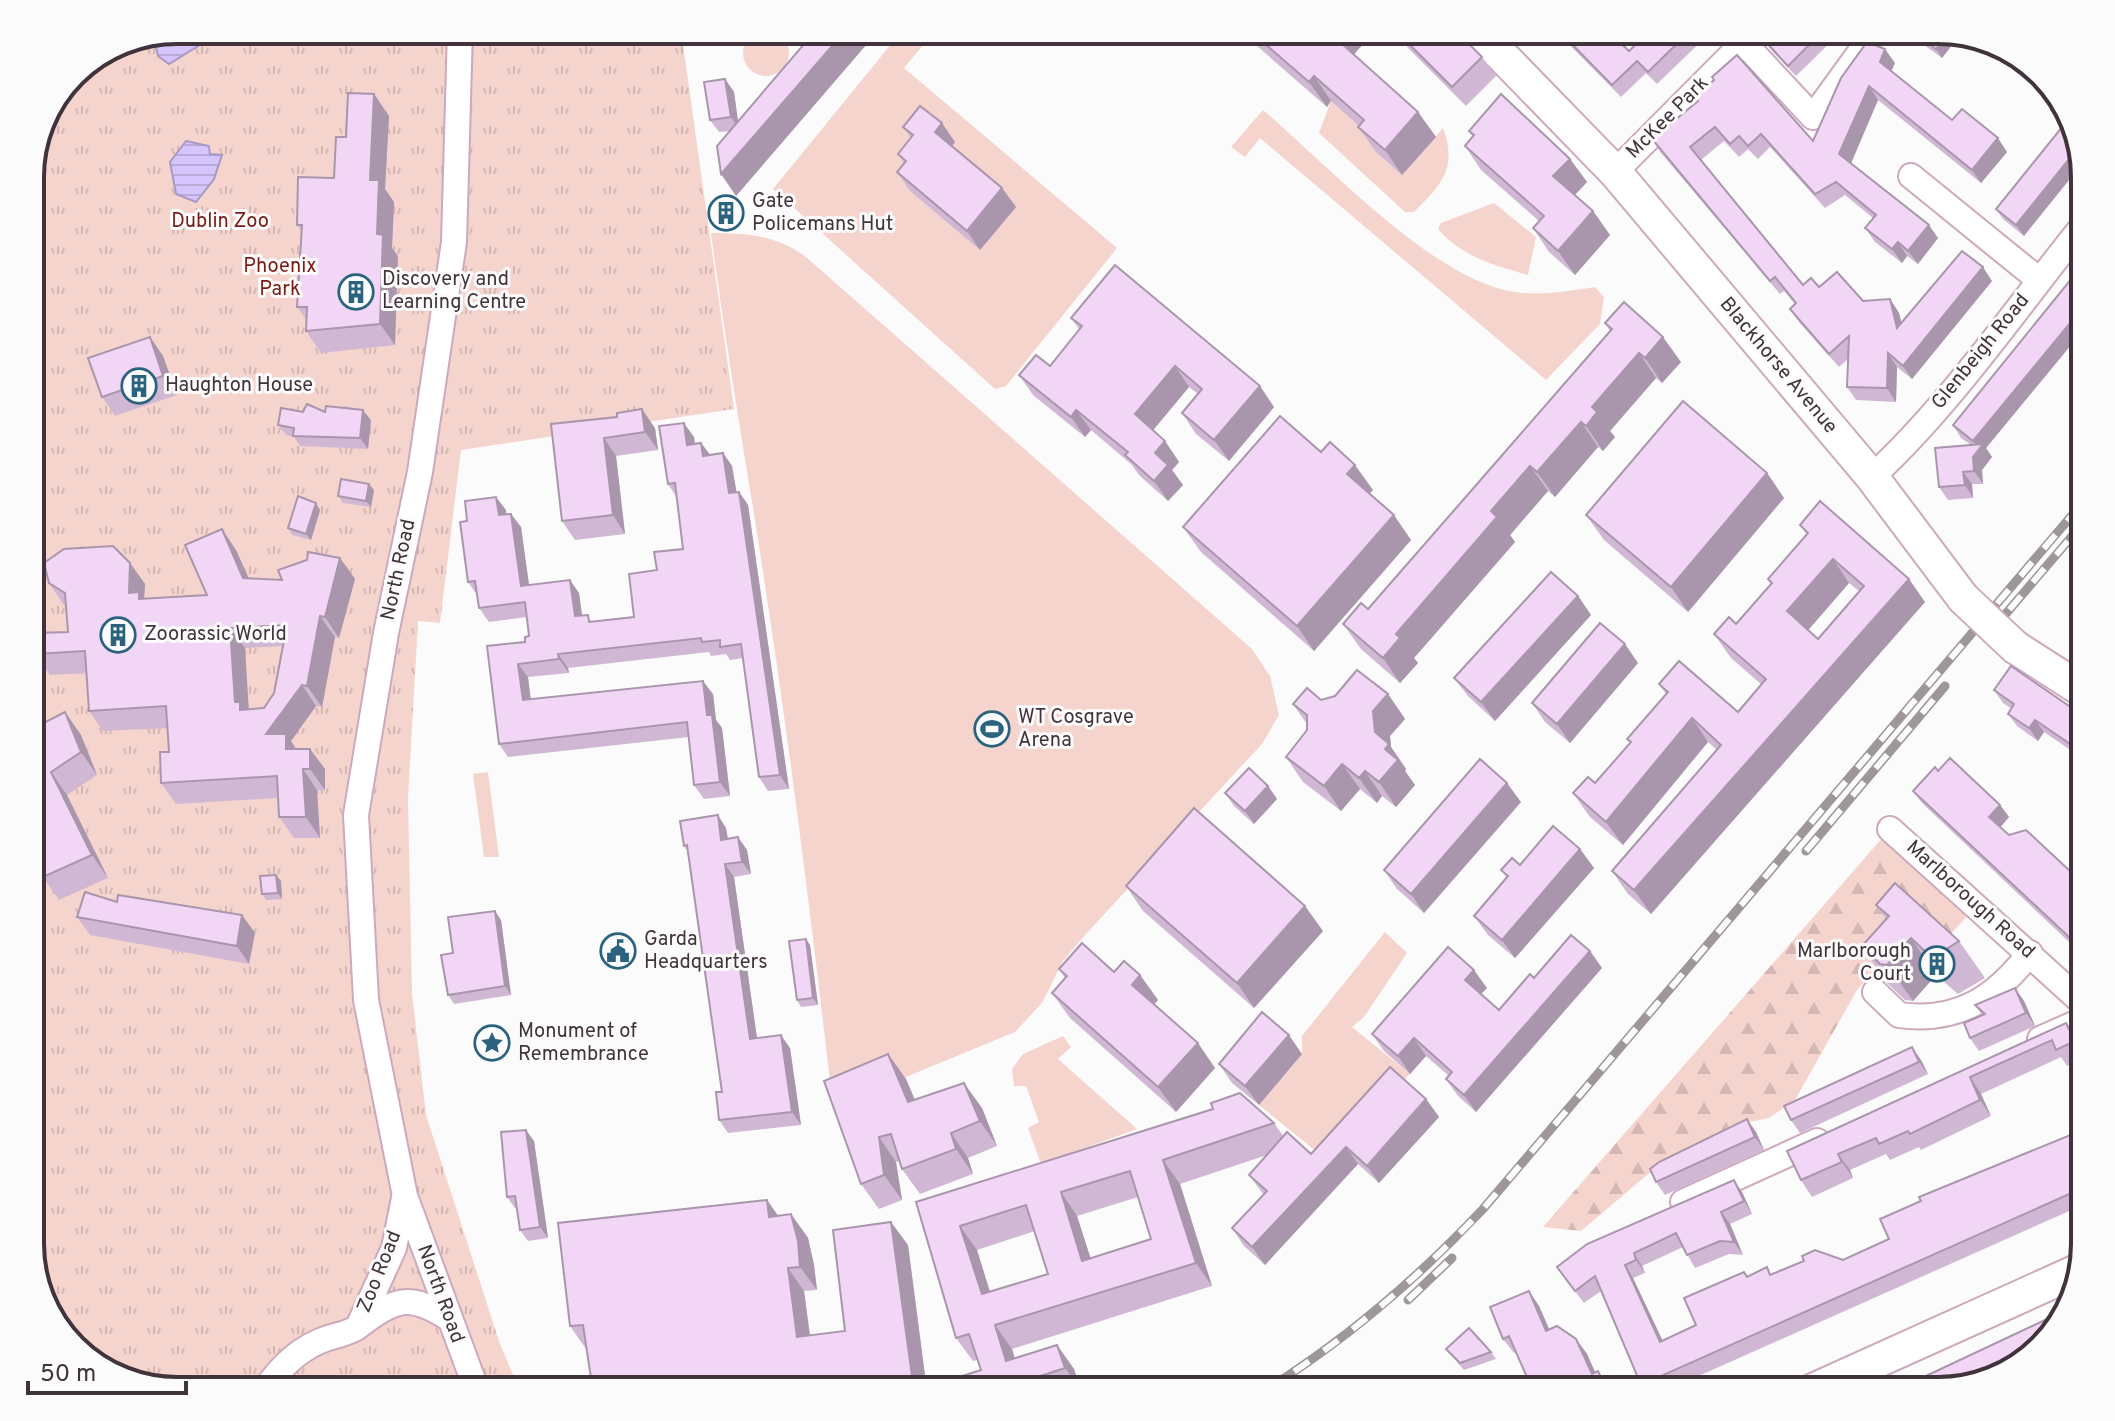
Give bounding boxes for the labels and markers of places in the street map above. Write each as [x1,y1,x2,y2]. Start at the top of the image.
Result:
place label: Gate Policemans Hut [752,189,893,238]
building icon: Gate Policemans Hut [707,194,745,232]
place label: Discovery and Learning Centre [382,267,526,316]
building icon: Discovery and Learning Centre [337,273,375,311]
building icon: Haughton House [120,367,158,405]
place label: Haughton House [165,373,313,399]
building icon: Zoorassic World [99,616,137,654]
place label: Zoorassic World [144,622,287,648]
place label: WT Cosgrave Arena [1018,705,1134,754]
sports icon: WT Cosgrave Arena [973,710,1011,748]
place label: Garda Headquarters [644,927,768,976]
public building icon: Garda Headquarters [599,932,637,970]
place label: Marlborough Court [1797,939,1911,988]
building icon: Marlborough Court [1918,945,1956,983]
place label: Monument of Remembrance [518,1019,649,1068]
place icon: Monument of Remembrance [473,1024,511,1062]

